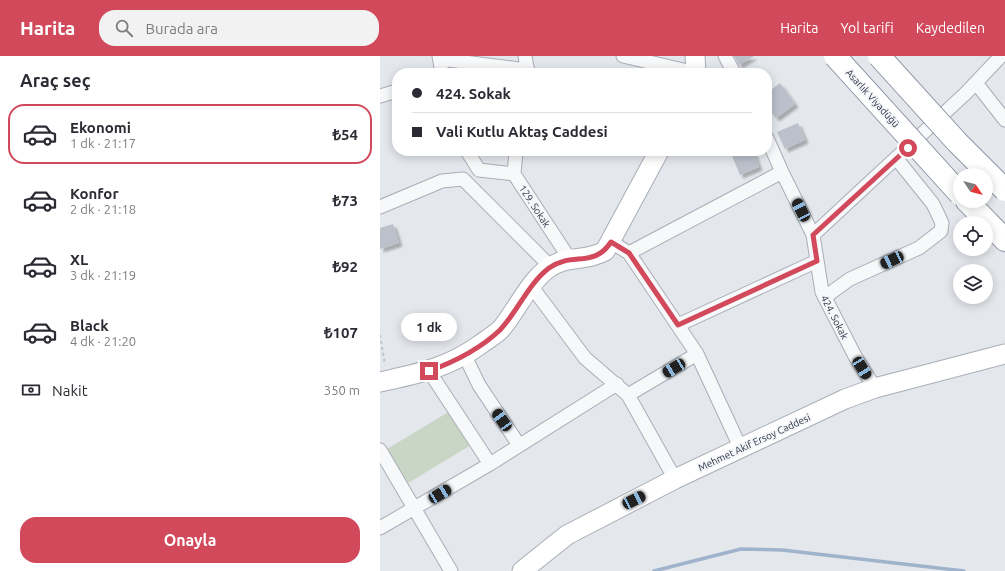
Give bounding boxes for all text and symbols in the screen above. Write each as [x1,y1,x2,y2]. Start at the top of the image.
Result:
search box [99,10,379,46]
text: Harita [20,17,75,39]
icon: search [113,17,135,39]
text: Burada ara [145,20,218,37]
text: Harita [780,20,818,36]
text: Yol tarifi [840,20,894,36]
text: Kaydedilen [916,20,985,36]
street label: Asarlık Viyadüğü [844,67,902,130]
text: Araç seç [20,70,91,90]
text: 424. Sokak [436,85,511,102]
icon: car [22,116,58,152]
text: Ekonomi [70,119,131,136]
text: Vali Kutlu Aktaş Caddesi [436,123,608,140]
text: ₺54 [332,126,358,143]
text: 1 dk · 21:17 [70,136,136,150]
route start [899,139,917,157]
north arrow [953,168,993,208]
map controls [953,168,993,304]
icon: car [22,182,58,218]
street label: 129. Sokak [517,183,552,229]
text: Konfor [70,185,119,202]
text: ₺73 [332,192,358,209]
car [790,197,812,223]
text: 2 dk · 21:18 [70,202,136,216]
button: locate [953,216,993,256]
icon: car [22,248,58,284]
car [879,249,905,271]
text: XL [70,251,88,268]
text: ₺92 [332,258,358,275]
button: layers [953,264,993,304]
text: 3 dk · 21:19 [70,268,136,282]
street label: 424. Sokak [819,293,850,341]
callout: 1 dk [401,313,457,341]
icon: car [22,314,58,350]
text: Black [70,317,109,334]
text: 1 dk [416,320,442,334]
text: ₺107 [324,324,358,341]
text: 4 dk · 21:20 [70,334,136,348]
car [851,355,873,381]
car [661,357,687,379]
route end [420,362,438,380]
icon: cash [20,379,42,401]
text: Nakit [52,382,88,399]
text: 350 m [324,383,360,397]
car [490,407,514,433]
street label: Mehmet Akif Ersoy Caddesi [696,412,812,473]
car [427,483,453,505]
car [621,489,647,511]
button: Onayla [20,517,360,563]

